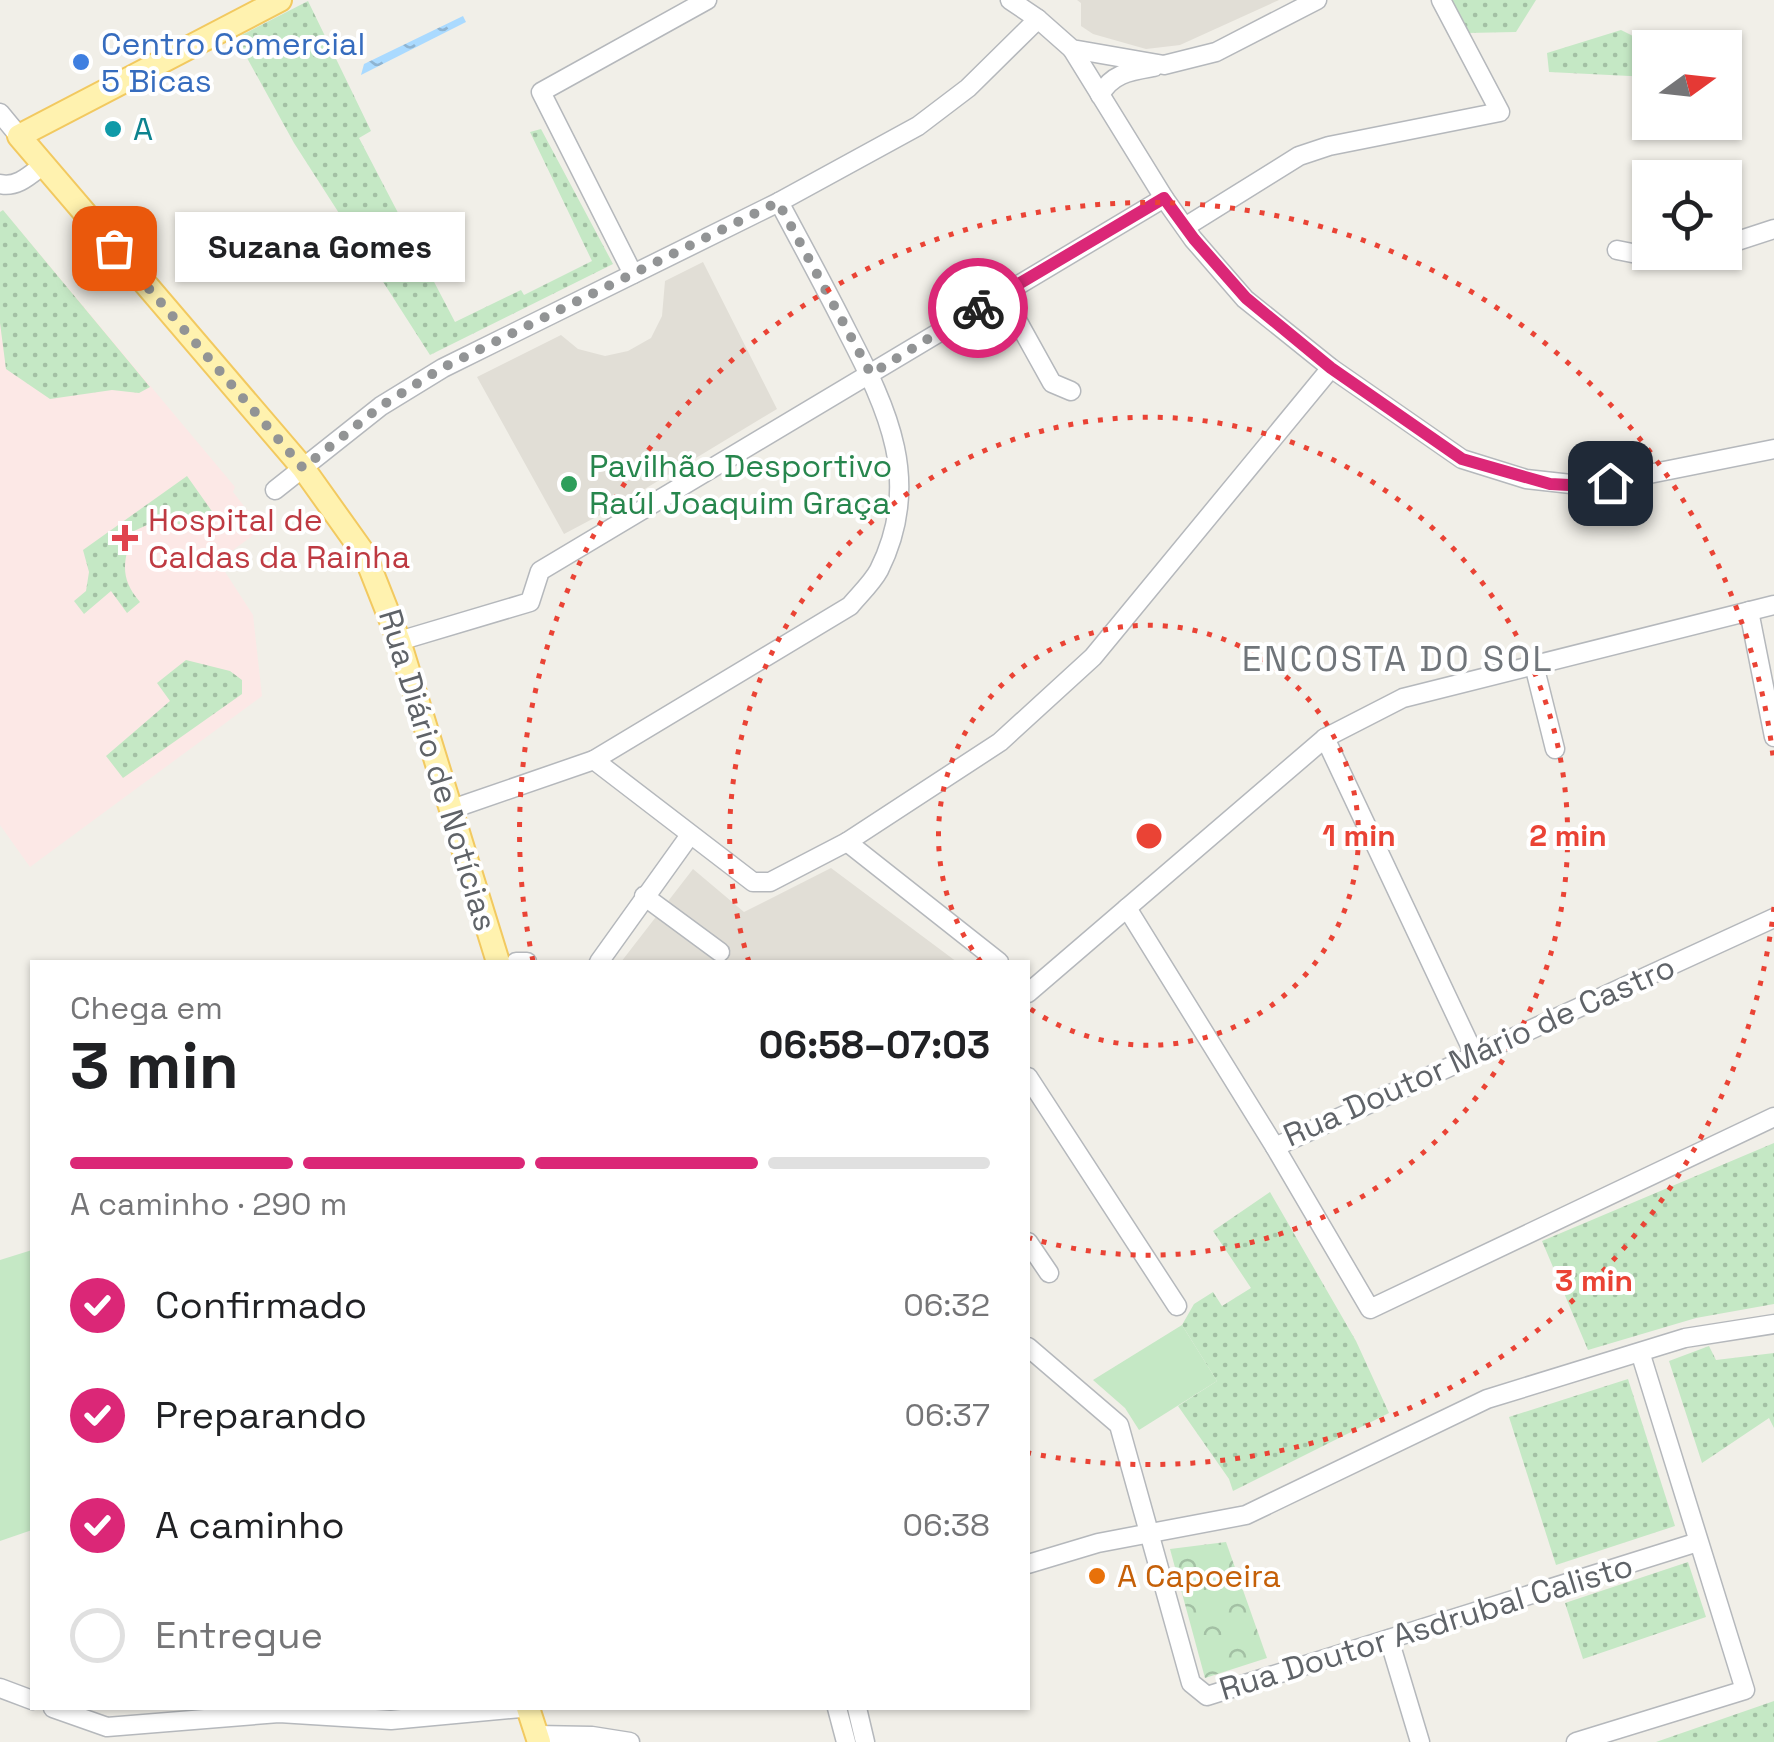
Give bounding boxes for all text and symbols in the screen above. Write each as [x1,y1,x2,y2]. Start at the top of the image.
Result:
place label: Centro Comercial 5 Bicas [101,24,365,101]
north arrow [1632,30,1742,140]
map controls [1632,30,1742,270]
marker: Centro Comercial 5 Bicas [70,51,92,73]
place label: A [133,109,153,149]
marker: A [102,118,124,140]
button: locate [1632,160,1742,270]
pin [72,206,157,291]
callout: Suzana Gomes [174,213,464,283]
icon: bag [87,221,142,276]
text: Suzana Gomes [208,227,432,267]
courier [928,258,1028,358]
icon: bike [951,281,1006,336]
pin [1568,441,1653,526]
place label: Pavilhão Desportivo Raúl Joaquim Graça [589,446,892,523]
icon: home [1583,456,1638,511]
marker: Pavilhão Desportivo Raúl Joaquim Graça [558,473,580,495]
place label: Hospital de Caldas da Rainha [148,500,410,577]
marker: Hospital de Caldas da Rainha [112,525,138,551]
street label: Rua Diário de Notícias [370,604,506,936]
district label: ENCOSTA DO SOL [1242,637,1554,681]
text: 1 min [1322,816,1396,855]
text: 2 min [1529,816,1607,855]
centre of rings [1131,818,1167,854]
street label: Rua Doutor Mário de Castro [1277,946,1681,1156]
text: Chega em [70,988,223,1028]
text: 06:58–07:03 [759,1021,990,1069]
text: 3 min [70,1024,239,1107]
text: A caminho · 290 m [70,1184,347,1224]
text: 3 min [1555,1261,1633,1300]
icon: check [70,1278,125,1333]
text: Confirmado [155,1281,367,1329]
text: 06:32 [903,1285,990,1325]
icon: check [70,1388,125,1443]
text: Preparando [155,1391,367,1439]
text: 06:37 [904,1395,990,1435]
icon: check [70,1498,125,1553]
text: A caminho [155,1501,345,1549]
text: 06:38 [903,1505,990,1545]
street label: Rua Doutor Asdrubal Calisto [1214,1545,1638,1709]
place label: A Capoeira [1117,1556,1281,1596]
marker: A Capoeira [1086,1565,1108,1587]
text: Entregue [155,1611,323,1659]

